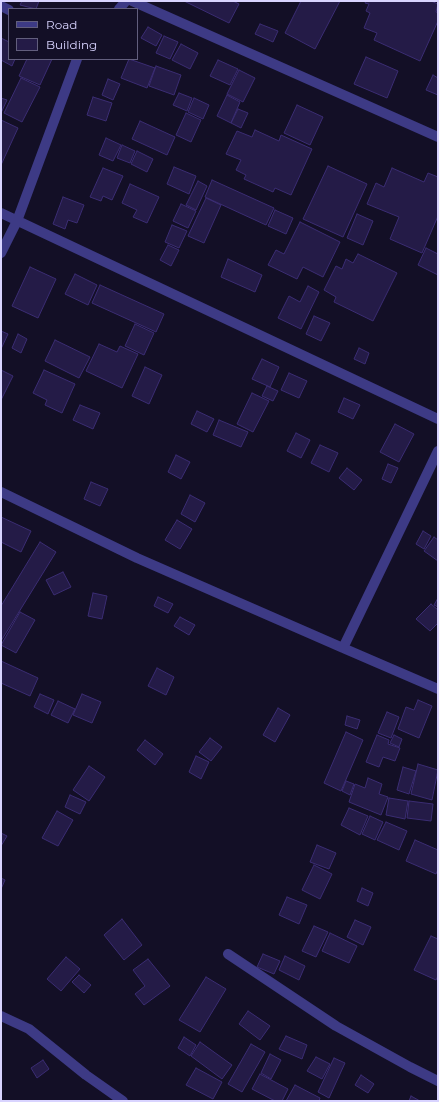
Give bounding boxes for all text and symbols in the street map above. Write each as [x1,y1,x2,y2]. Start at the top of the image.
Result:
legend [8,8,138,60]
text: Road [46,17,77,32]
text: Building [46,37,97,52]

